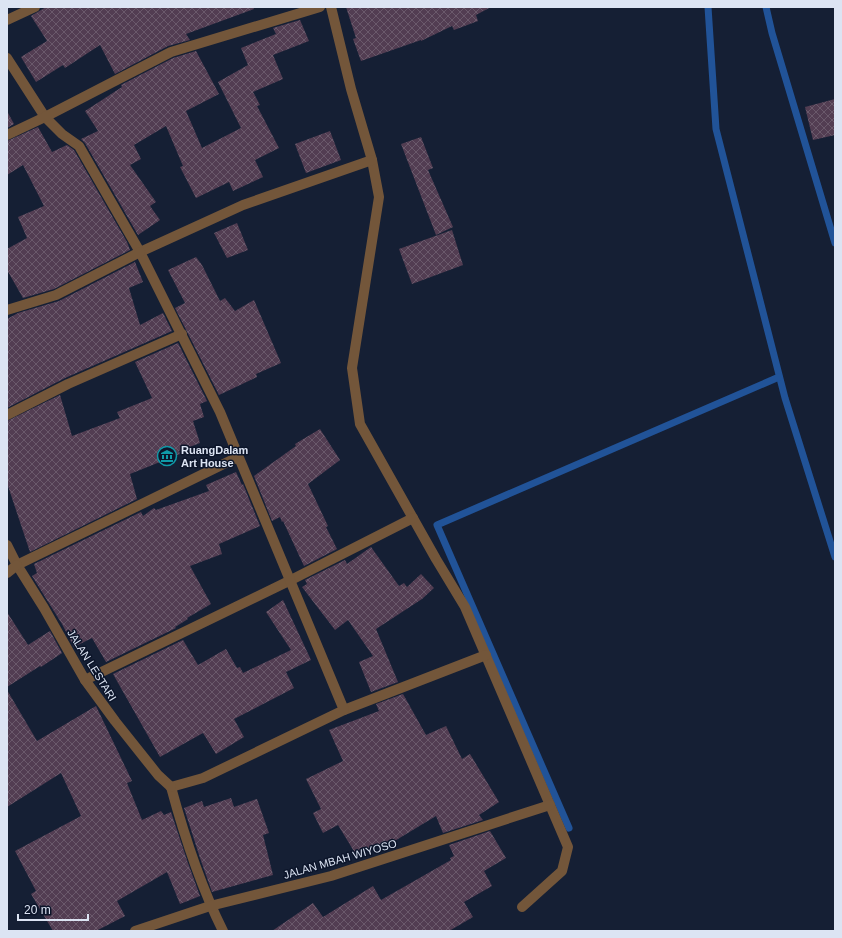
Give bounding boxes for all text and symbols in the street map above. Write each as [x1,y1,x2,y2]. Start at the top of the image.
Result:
place label: RuangDalam Art House [181,444,248,469]
museum icon: RuangDalam Art House [156,445,178,467]
street label: JALAN LESTARI [65,627,119,703]
street label: JALAN MBAH WIYOSO [282,837,398,881]
scale bar [18,896,88,922]
text: 20 m [24,903,51,917]

